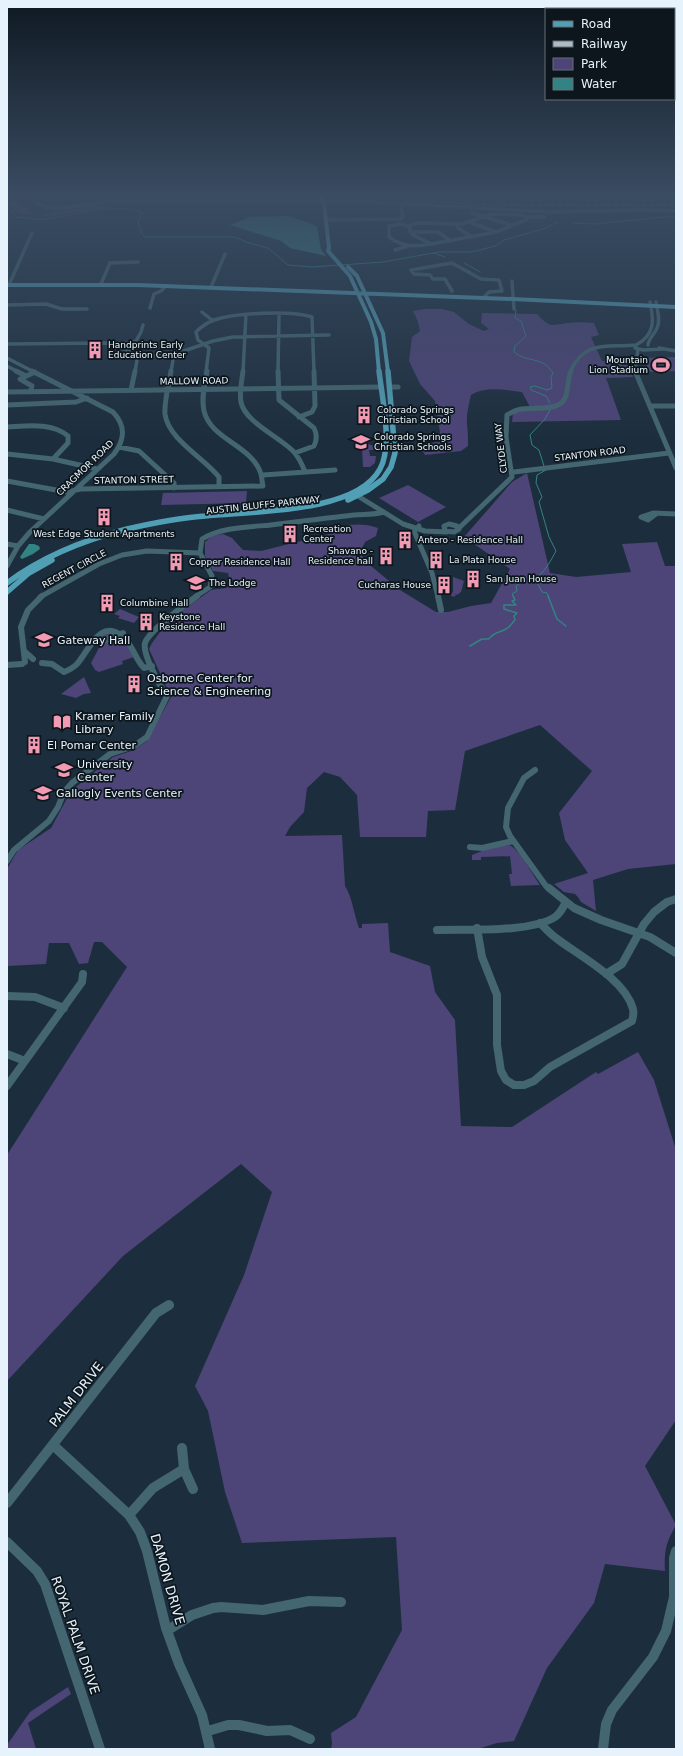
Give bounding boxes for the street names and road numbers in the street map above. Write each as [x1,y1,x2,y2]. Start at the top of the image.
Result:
street label: MALLOW ROAD [160,375,229,387]
street label: CLYDE WAY [493,422,509,474]
street label: CRAGMOR ROAD [54,438,116,498]
street label: STANTON ROAD [554,445,626,463]
street label: STANTON STREET [94,474,175,486]
street label: AUSTIN BLUFFS PARKWAY [206,494,321,516]
street label: REGENT CIRCLE [40,548,108,590]
street label: PALM DRIVE [46,1359,106,1430]
street label: DAMON DRIVE [147,1532,188,1626]
street label: ROYAL PALM DRIVE [48,1574,103,1696]

